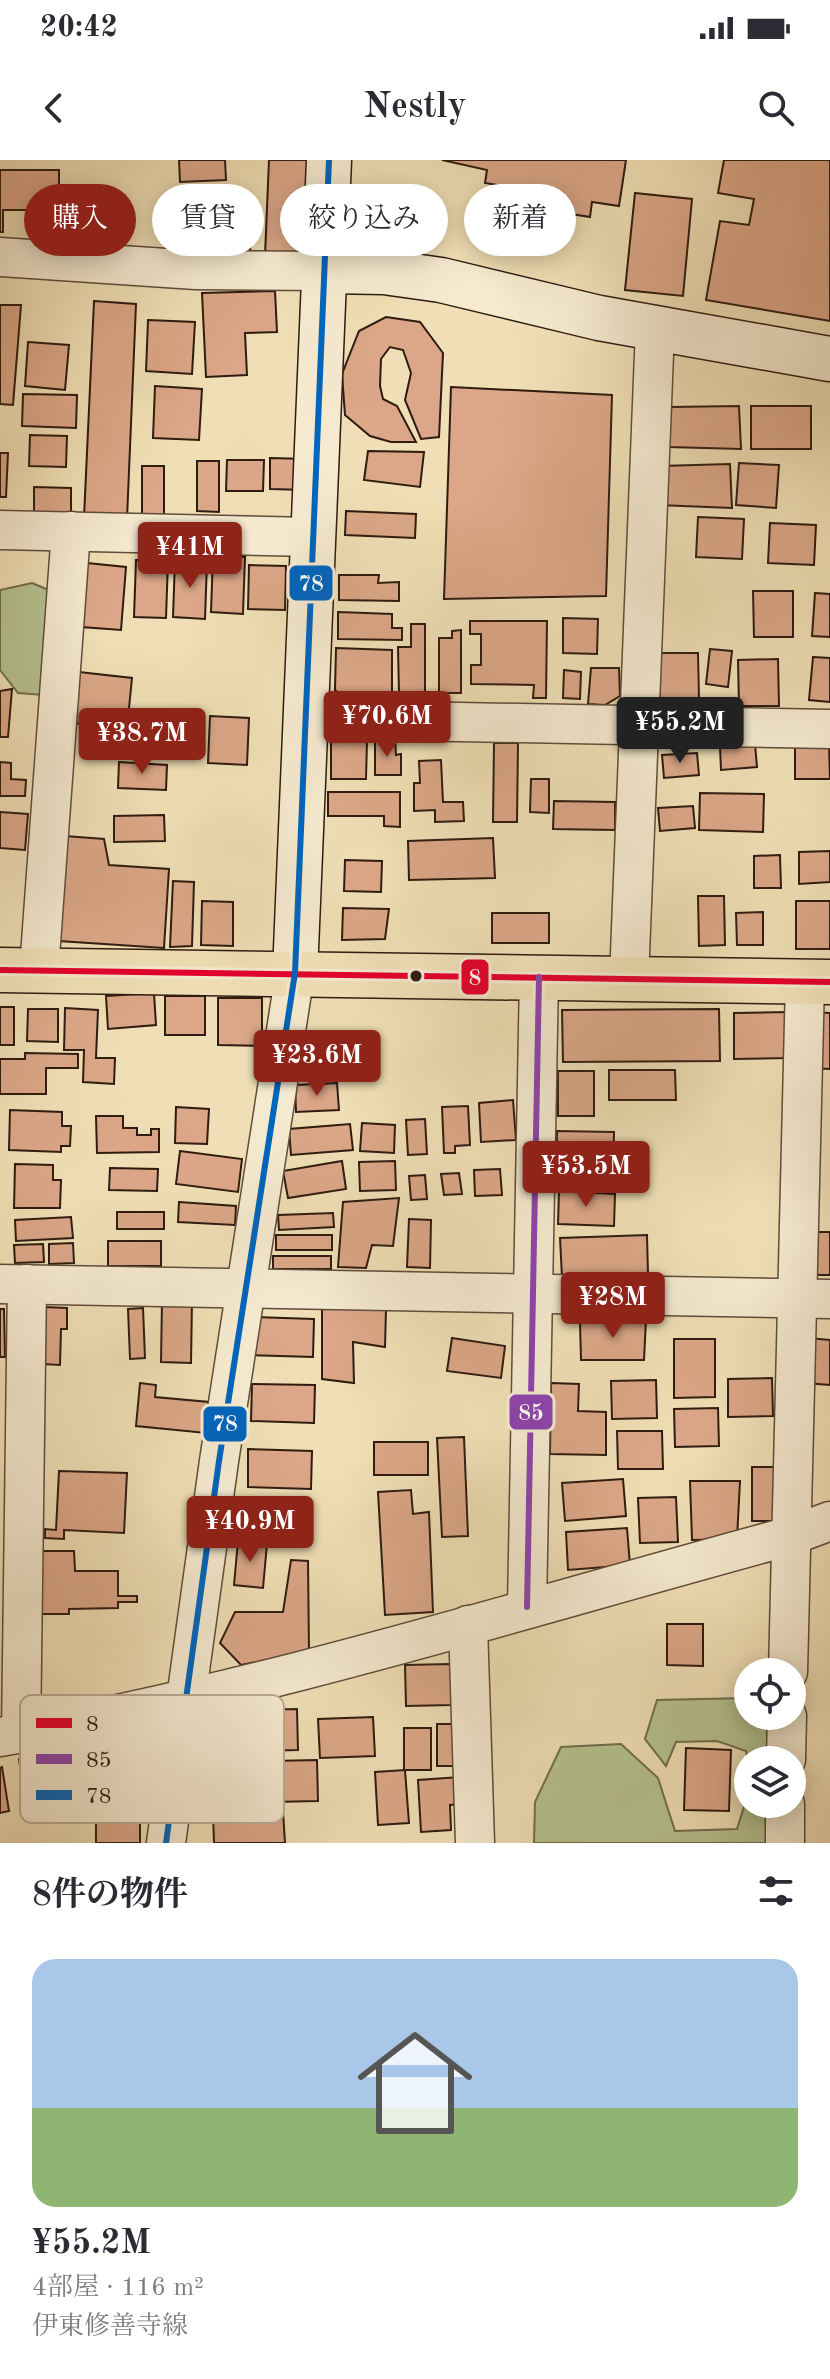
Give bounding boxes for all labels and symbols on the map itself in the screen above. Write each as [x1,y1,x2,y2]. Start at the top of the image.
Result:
pin: ¥41M [143,522,237,590]
line badge: 78 [288,564,334,602]
text: 78 [298,574,324,596]
pin: ¥70.6M [322,691,452,759]
pin: ¥55.2M [615,697,745,765]
pin: ¥38.7M [77,708,207,776]
line badge: 8 [460,958,490,996]
unlabelled marker [408,968,424,984]
text: 8 [469,968,481,990]
pin: ¥23.6M [252,1030,382,1098]
pin: ¥53.5M [521,1141,651,1209]
pin: ¥28M [566,1272,660,1340]
line badge: 85 [508,1393,554,1431]
text: 85 [518,1403,544,1425]
line badge: 78 [202,1405,248,1443]
text: 78 [212,1414,238,1436]
pin: ¥40.9M [185,1496,315,1564]
legend [20,1695,284,1823]
text: 8 [86,1714,99,1736]
text: 85 [86,1750,112,1772]
text: 78 [86,1786,112,1808]

